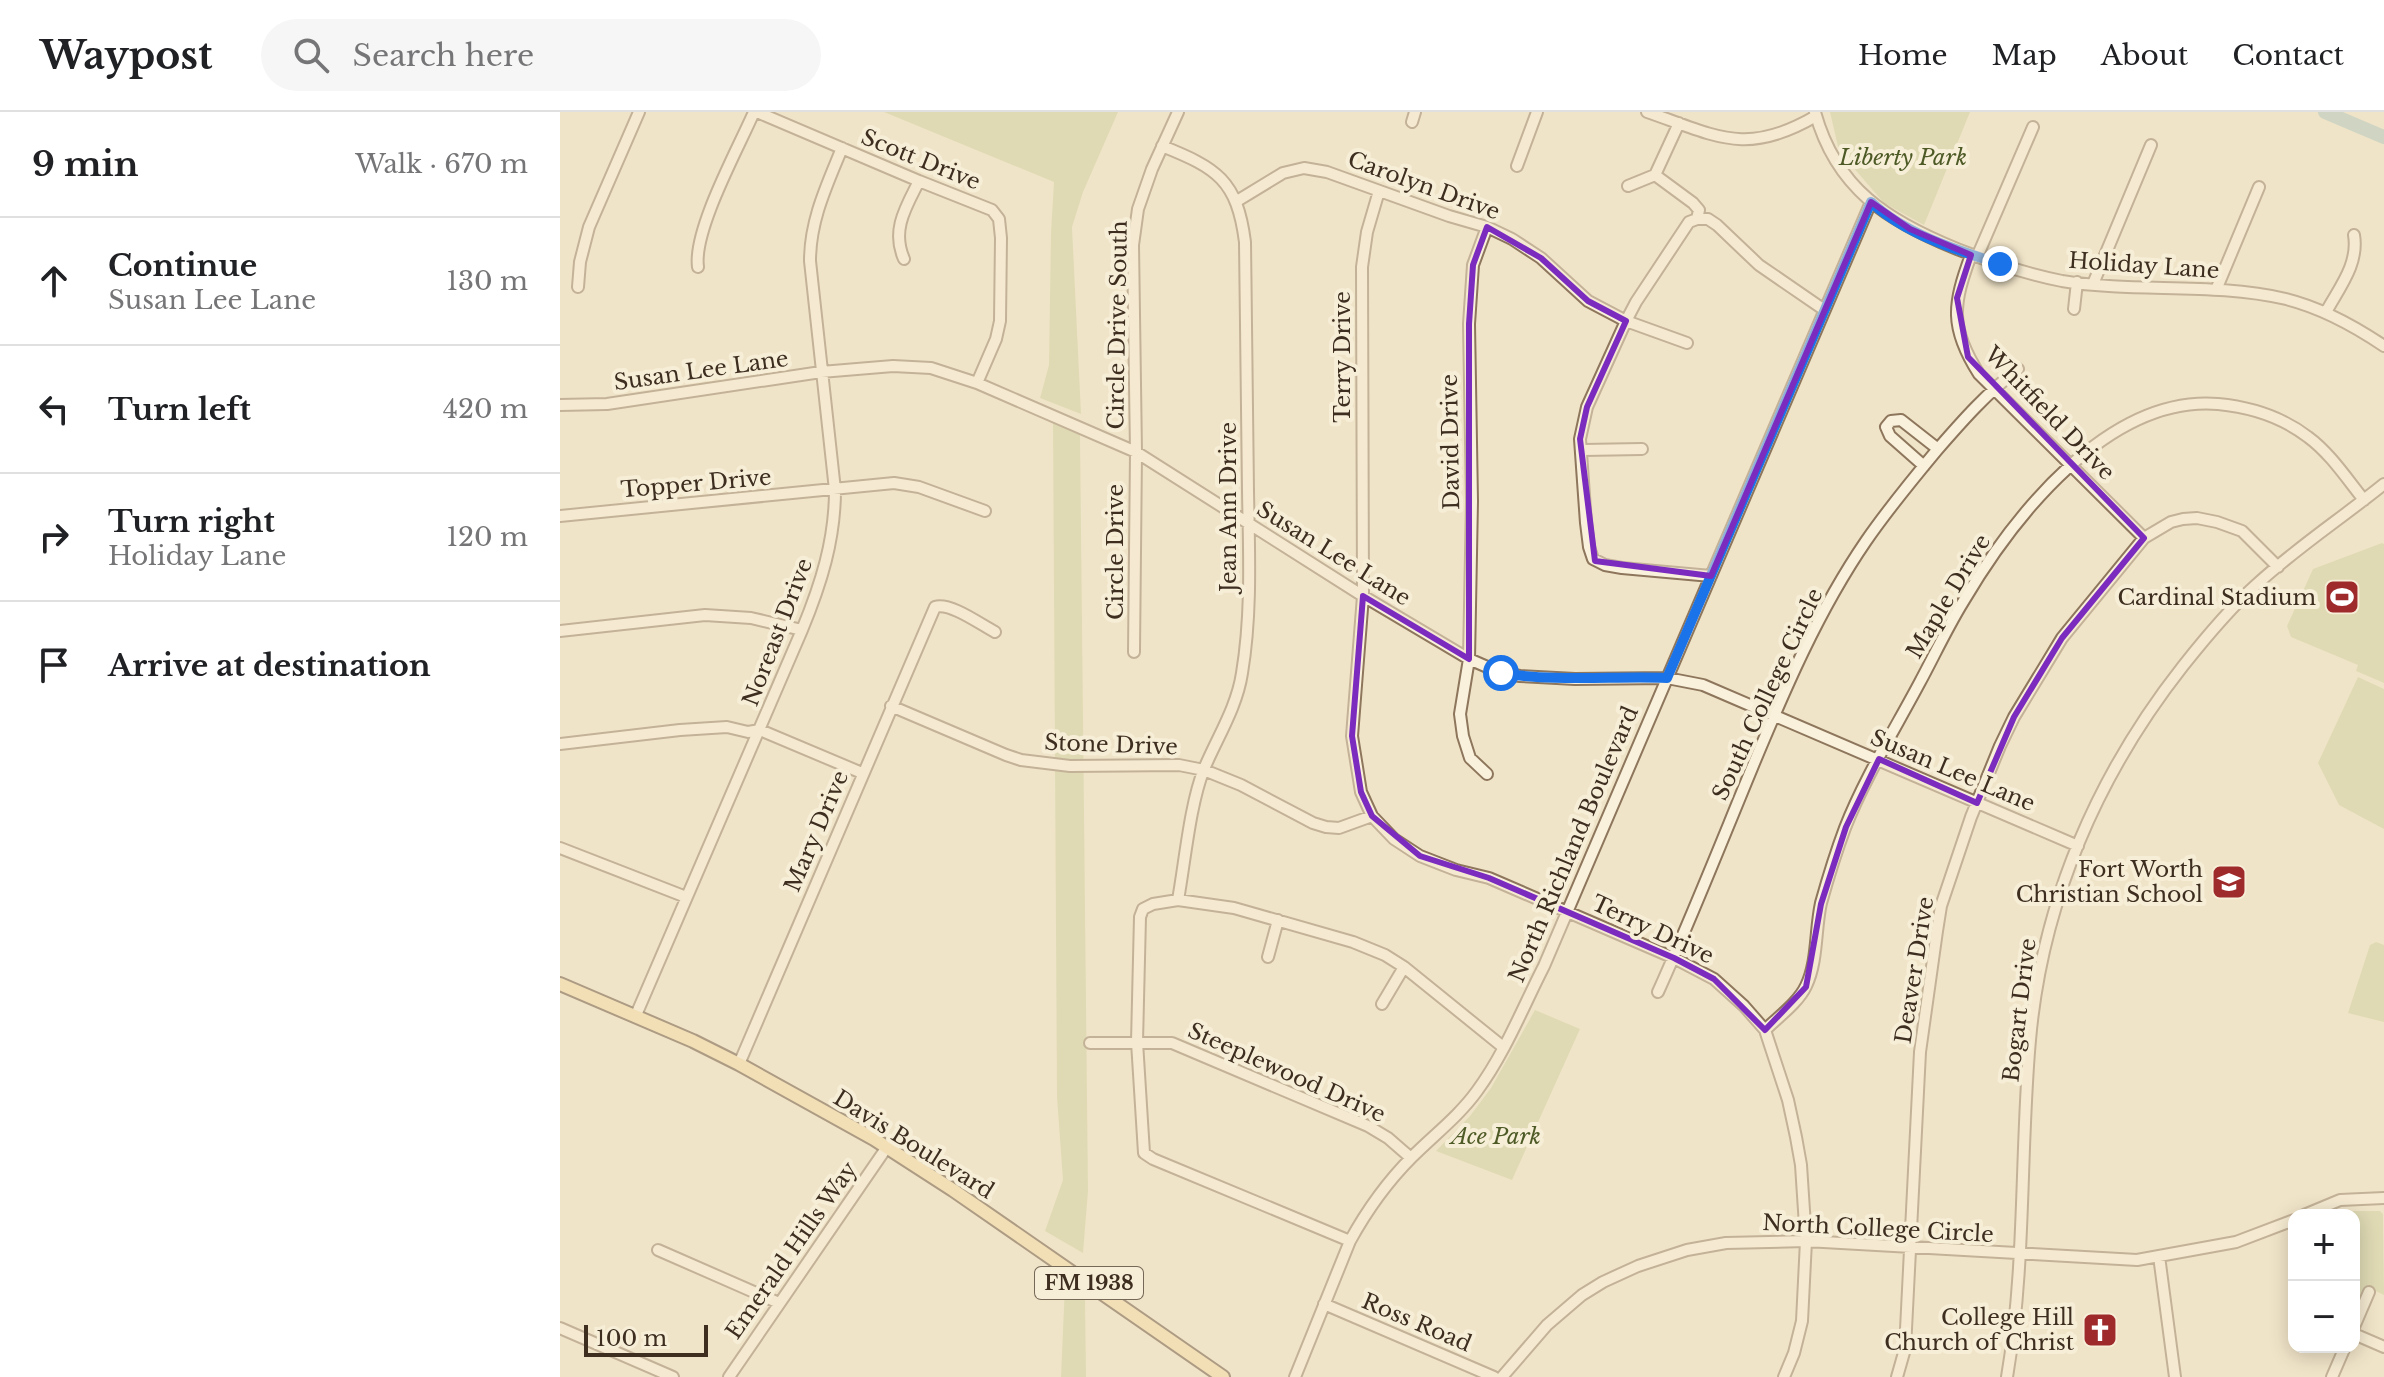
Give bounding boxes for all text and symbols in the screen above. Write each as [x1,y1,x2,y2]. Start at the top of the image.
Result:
search box [261,19,821,91]
text: Waypost [40,32,213,79]
icon: search [289,33,333,77]
text: Search here [353,37,534,74]
text: Home [1858,38,1948,73]
text: Map [1992,38,2057,73]
text: About [2101,38,2188,73]
text: Contact [2232,38,2344,73]
street label: Scott Drive [857,123,984,196]
text: 9 min [32,143,139,185]
park label: Liberty Park [1838,144,1967,171]
street label: Carolyn Drive [1344,145,1504,226]
text: Walk · 670 m [355,148,528,180]
street label: Circle Drive South [1102,220,1133,430]
route end [1982,246,2018,282]
text: Continue [108,247,257,284]
street label: Holiday Lane [2068,247,2220,284]
icon: ahead [32,259,76,303]
text: 130 m [446,265,528,297]
text: Susan Lee Lane [108,284,316,316]
street label: Terry Drive [1329,291,1356,423]
street label: Whitfield Drive [1978,340,2120,486]
street label: Susan Lee Lane [612,345,790,396]
street label: David Drive [1436,374,1465,510]
icon: left [32,387,76,431]
text: Turn left [108,391,251,428]
text: 420 m [443,393,528,425]
street label: Jean Ann Drive [1215,422,1242,595]
street label: Topper Drive [620,463,773,504]
street label: Circle Drive [1102,484,1129,620]
street label: Susan Lee Lane [1252,495,1416,612]
text: Turn right [108,503,275,540]
icon: right [32,515,76,559]
text: 120 m [446,521,528,553]
street label: Maple Drive [1901,529,1996,663]
text: Holiday Lane [108,540,287,572]
street label: Noreast Drive [737,554,818,710]
sports icon: Cardinal Stadium [2323,578,2361,616]
street label: South College Circle [1706,584,1828,805]
place label: Cardinal Stadium [2117,584,2316,611]
icon: arrive [32,643,76,687]
text: Arrive at destination [108,647,431,684]
route start [1483,655,1519,691]
street label: North Richland Boulevard [1503,702,1644,986]
street label: Susan Lee Lane [1867,724,2039,817]
street label: Stone Drive [1044,729,1178,760]
street label: Mary Drive [779,766,854,896]
place label: Fort Worth Christian School [2016,856,2203,908]
school or university icon: Fort Worth Christian School [2210,863,2248,901]
street label: Terry Drive [1587,889,1718,969]
street label: Deaver Drive [1890,895,1939,1046]
street label: Bogart Drive [1997,937,2042,1083]
street label: Steeplewood Drive [1184,1017,1390,1128]
street label: Davis Boulevard [828,1084,999,1205]
park label: Ace Park [1448,1123,1541,1150]
street label: Emerald Hills Way [720,1156,863,1344]
street label: North College Circle [1762,1209,1994,1248]
map controls [2288,1209,2360,1353]
button: + [2288,1209,2360,1281]
road number: FM 1938 [1035,1267,1143,1299]
button: − [2288,1281,2360,1353]
street label: Ross Road [1358,1287,1476,1358]
place label: College Hill Church of Christ [1884,1304,2075,1356]
church icon: College Hill Church of Christ [2081,1311,2119,1349]
scale bar [584,1321,708,1357]
text: 100 m [596,1325,667,1352]

